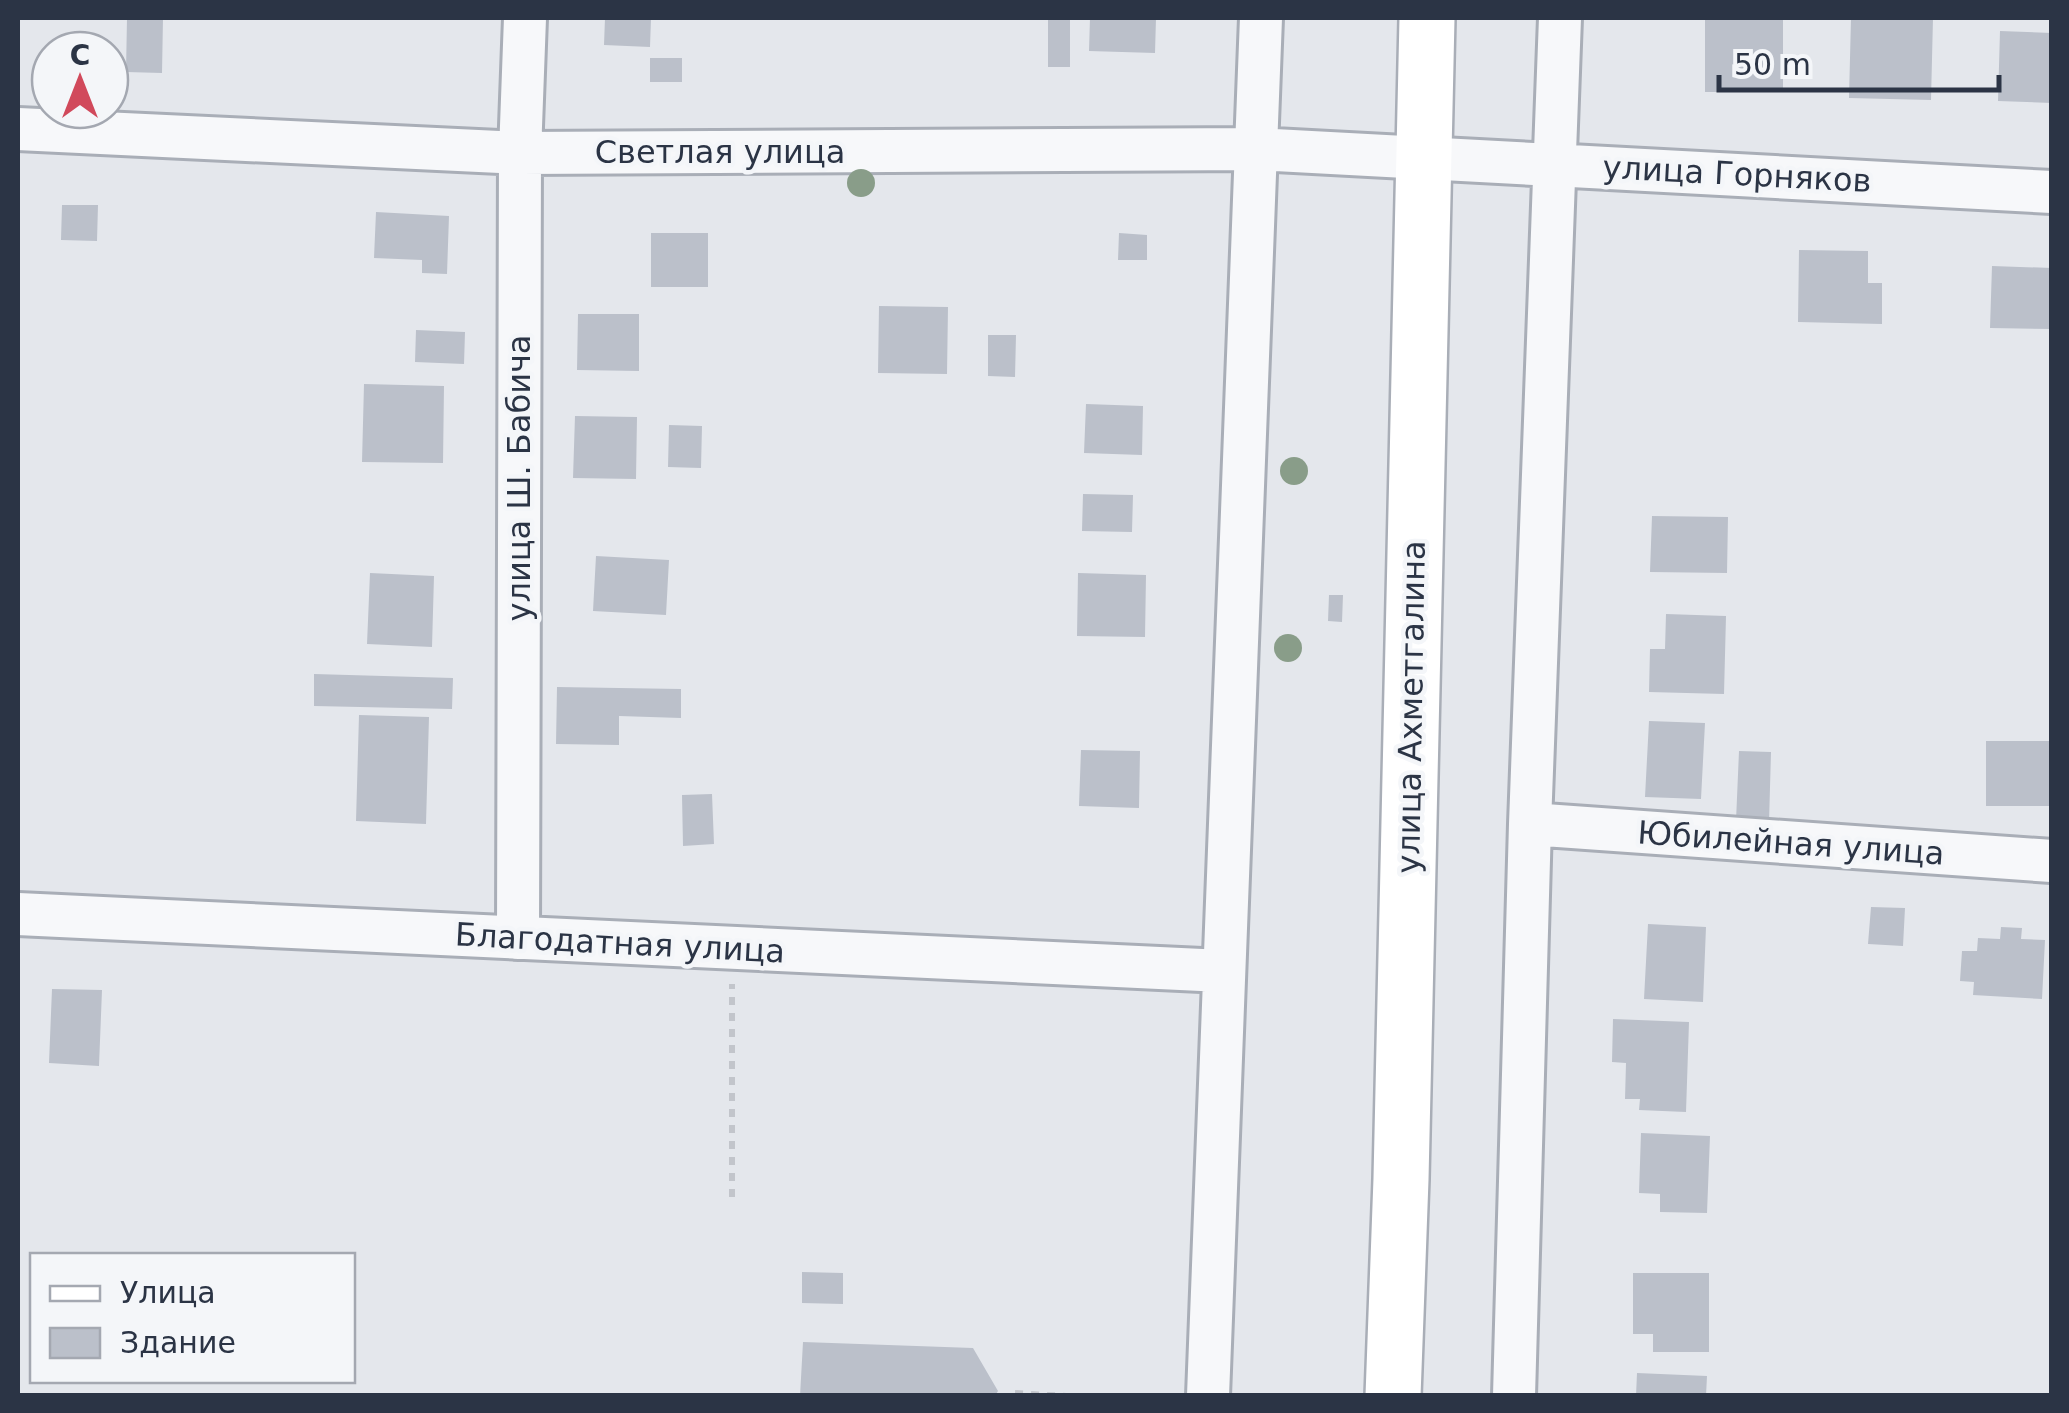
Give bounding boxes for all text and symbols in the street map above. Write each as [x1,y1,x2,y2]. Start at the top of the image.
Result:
north arrow [30,30,130,130]
scale bar [1719,30,1999,92]
text: С [70,39,90,72]
text: 50 m [1734,47,1811,82]
street label: Светлая улица [595,133,845,171]
street label: улица Горняков [1602,148,1872,200]
street label: улица Ш. Бабича [500,335,538,621]
street label: улица Ахметгалина [1389,540,1433,874]
street label: Юбилейная улица [1636,813,1946,873]
street label: Благодатная улица [454,915,786,971]
legend [30,1253,355,1383]
text: Улица [120,1275,216,1310]
text: Здание [120,1325,236,1360]

